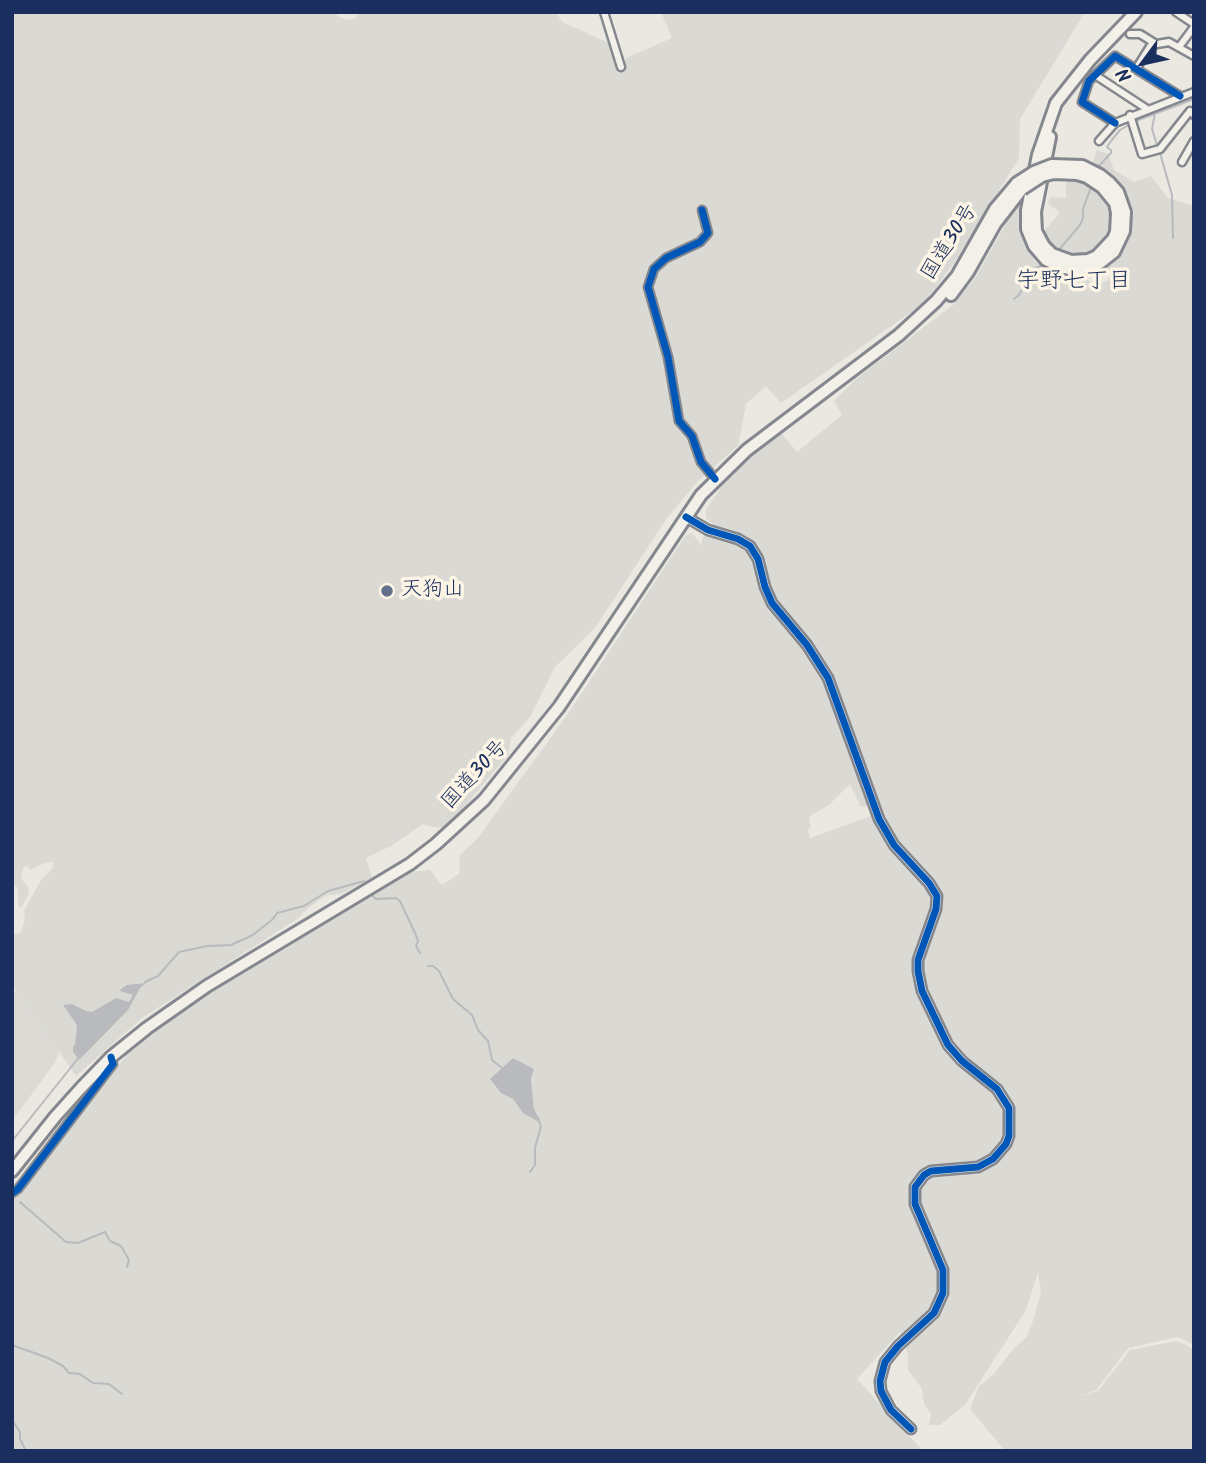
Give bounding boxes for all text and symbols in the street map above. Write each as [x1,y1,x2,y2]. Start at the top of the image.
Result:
north arrow [1108,28,1178,98]
text: N [1110,61,1141,88]
street label: 国道30号 [918,200,984,286]
district label: 宇野七丁目 [1017,269,1131,297]
place label: 天狗山 [401,578,464,604]
marker: 天狗山 [379,583,395,599]
street label: 国道30号 [438,736,514,816]

